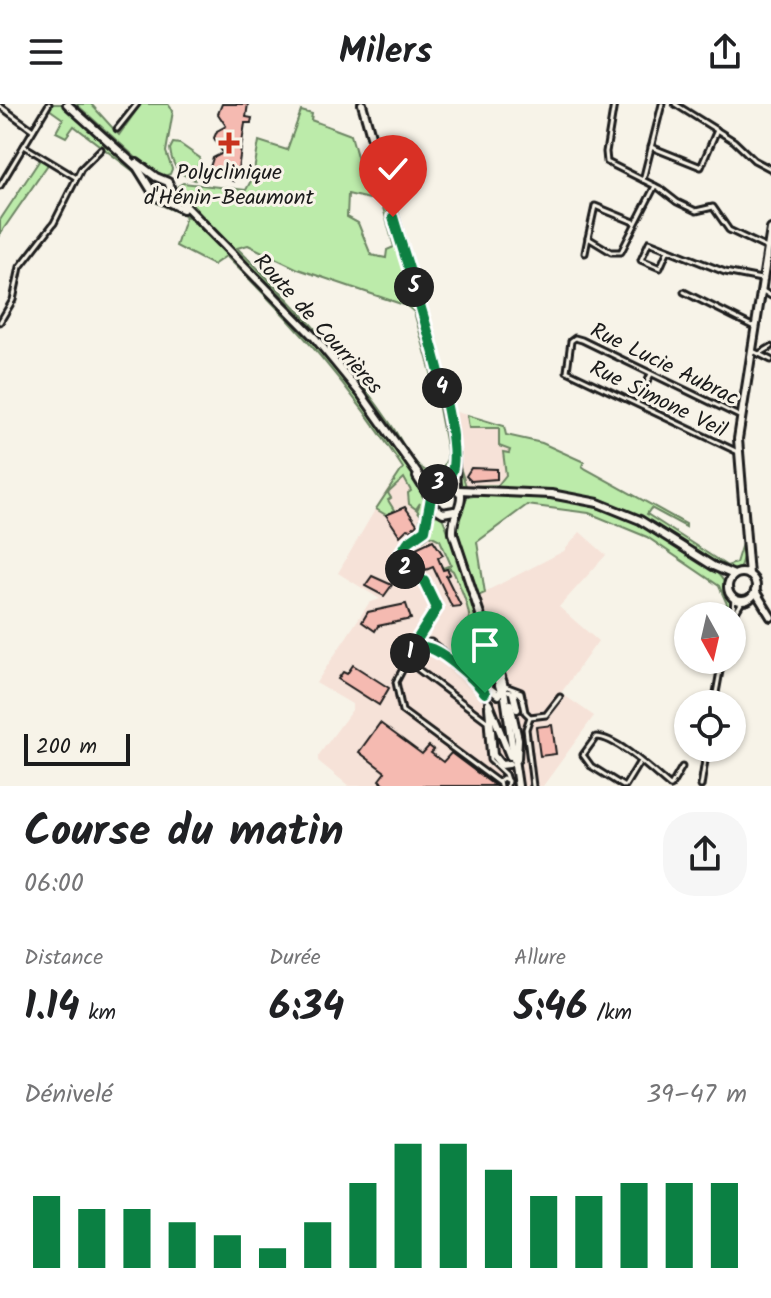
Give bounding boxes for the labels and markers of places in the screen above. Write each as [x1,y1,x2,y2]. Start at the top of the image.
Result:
marker: Polyclinique d'Hénin-Beaumont [218,132,240,154]
pin [359,135,427,217]
place label: Polyclinique d'Hénin-Beaumont [144,156,314,216]
pin: 5 [394,267,434,307]
pin: 4 [422,368,462,408]
pin: 3 [418,464,458,504]
pin: 2 [385,549,425,589]
pin [451,611,519,693]
pin: 1 [390,633,430,673]

